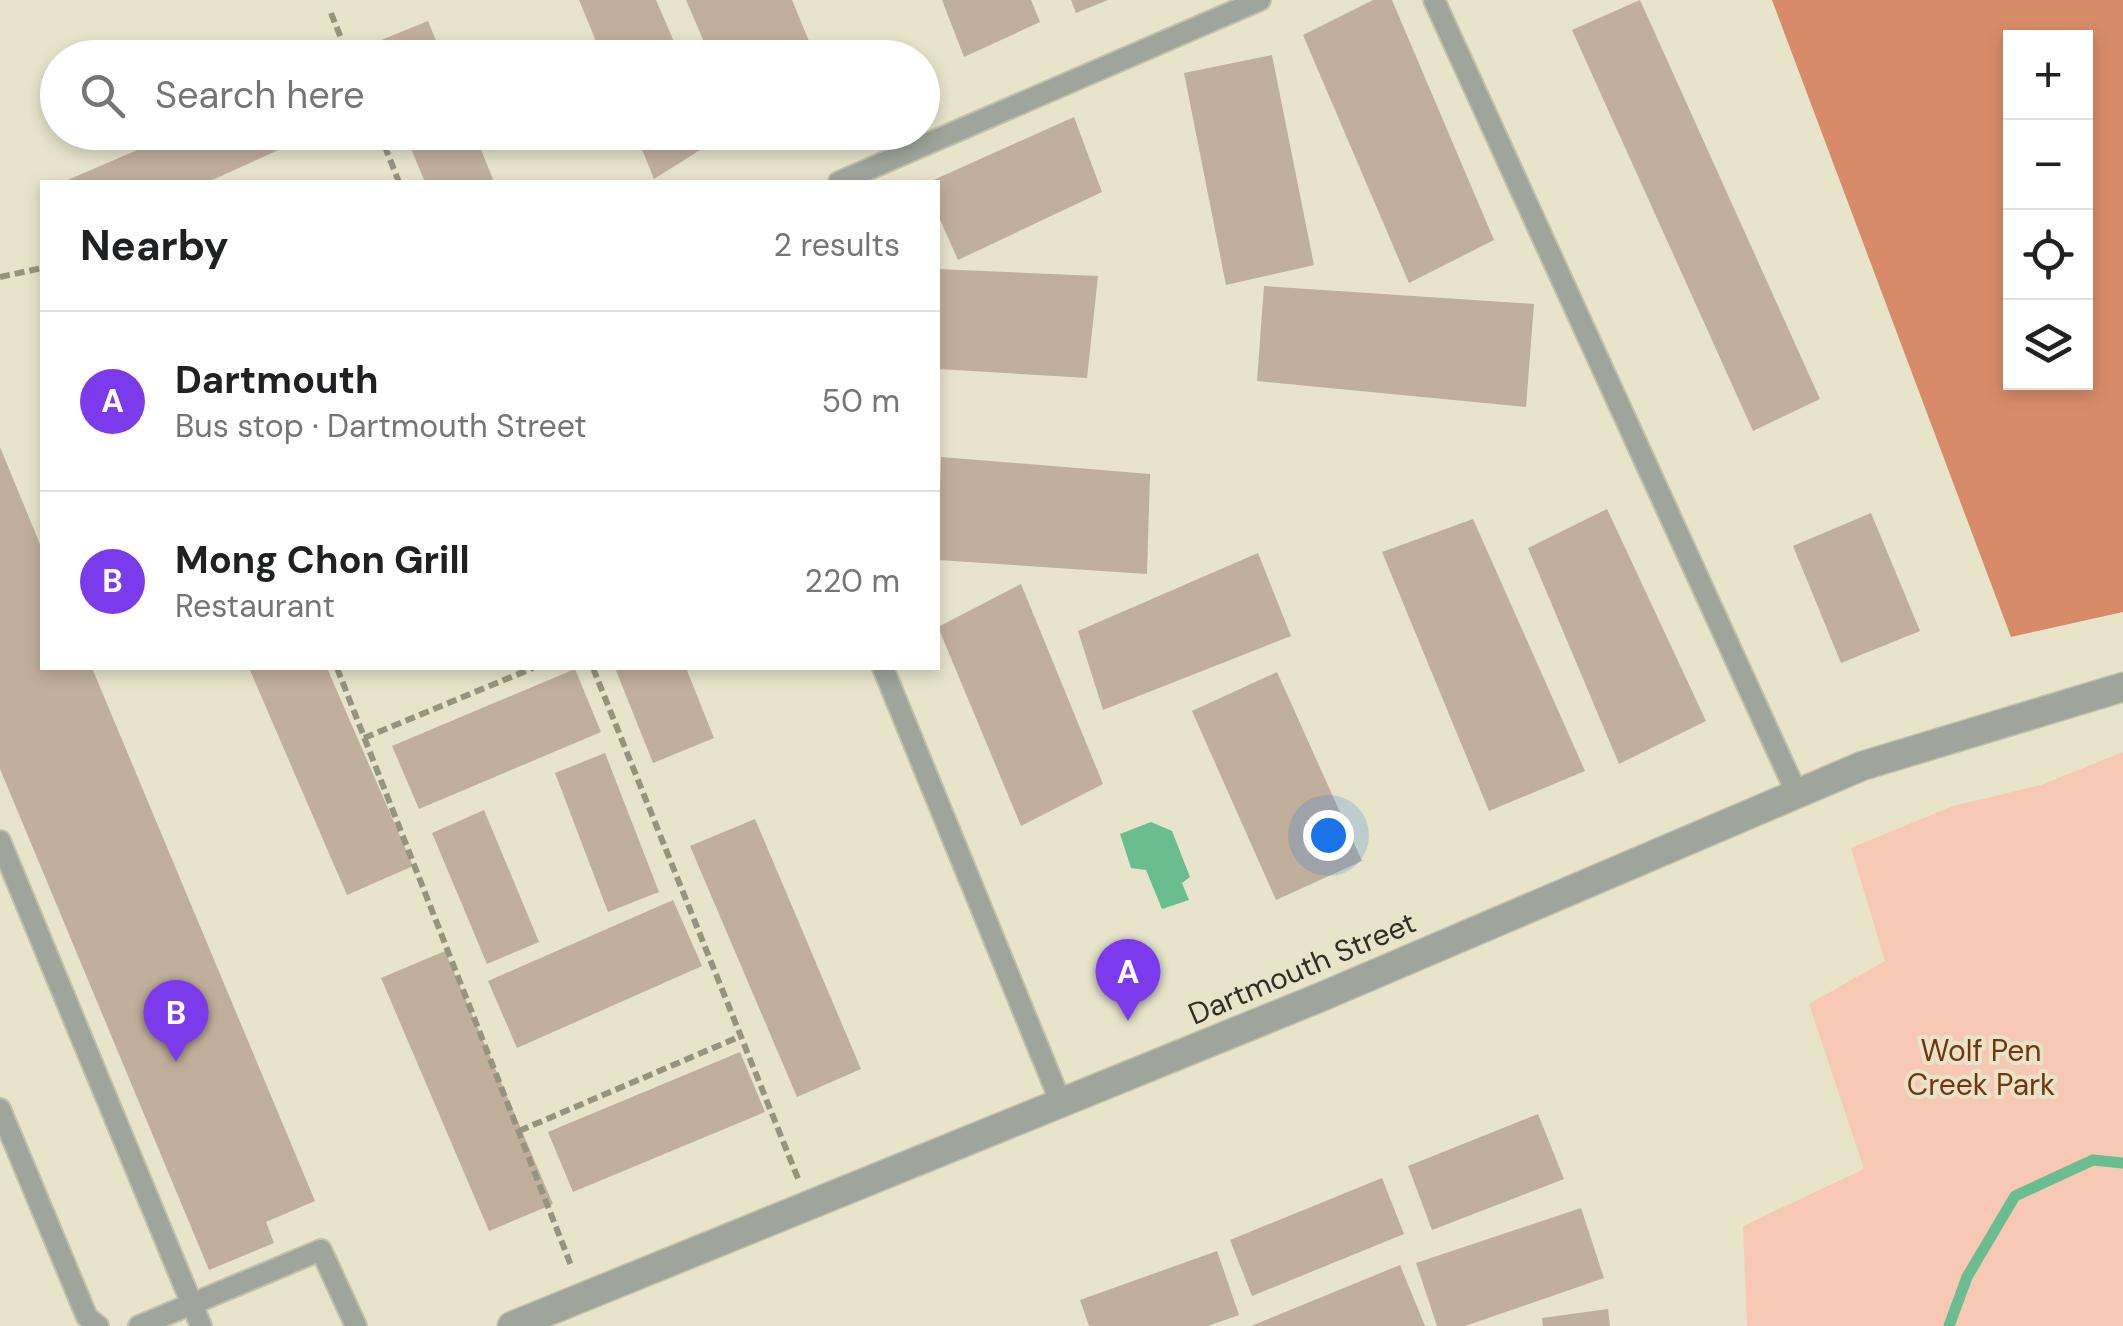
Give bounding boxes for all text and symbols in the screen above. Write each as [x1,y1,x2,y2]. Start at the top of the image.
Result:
map controls [2003,30,2093,390]
button: + [2003,30,2093,120]
search box [40,40,940,150]
icon: search [75,68,130,123]
text: Search here [155,70,365,120]
button: − [2003,120,2093,210]
button: locate [2003,210,2093,300]
text: Nearby [80,218,229,273]
text: 2 results [774,224,900,266]
button: layers [2003,300,2093,390]
text: Dartmouth [175,355,378,405]
text: A [101,380,124,422]
text: 50 m [822,380,900,422]
text: Bus stop · Dartmouth Street [175,405,587,447]
text: Mong Chon Grill [175,535,470,585]
text: B [102,560,123,602]
text: 220 m [805,560,900,602]
text: Restaurant [175,585,335,627]
your location [1303,810,1354,861]
street label: Dartmouth Street [1182,902,1422,1034]
pin: A [1096,938,1160,1021]
pin: B [144,980,208,1062]
park label: Wolf Pen Creek Park [1907,1031,2055,1104]

